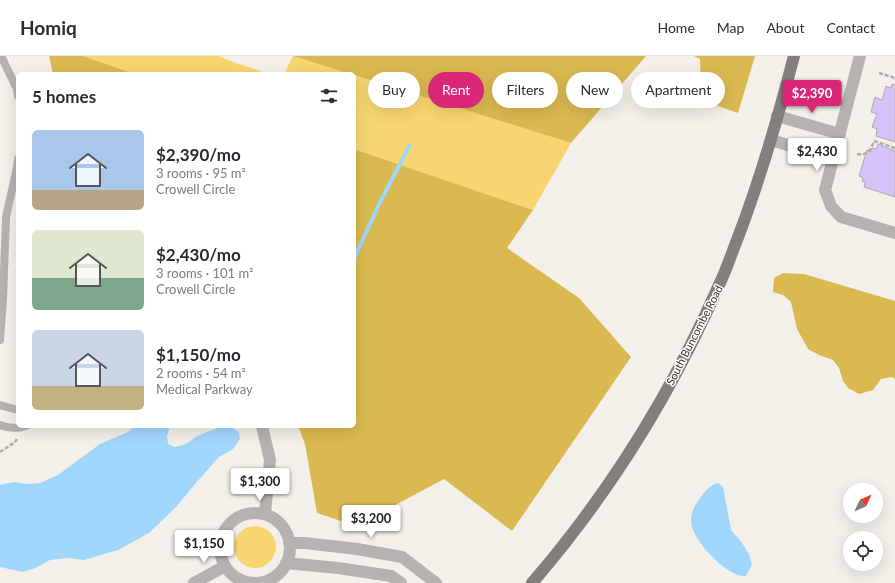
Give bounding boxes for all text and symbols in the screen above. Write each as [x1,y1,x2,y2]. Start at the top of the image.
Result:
text: Homiq [20,16,77,39]
text: Home [657,19,695,36]
text: Map [717,19,744,36]
text: About [766,19,804,36]
text: Contact [826,19,875,36]
chip: Buy [368,72,420,108]
chip: Rent [428,72,484,108]
chip: Filters [492,72,558,108]
chip: New [566,72,623,108]
chip: Apartment [631,72,725,108]
pin: $2,390 [779,80,845,114]
icon: filters [318,85,340,107]
text: $2,390 [792,85,832,101]
text: 5 homes [32,86,96,107]
pin: $2,430 [784,138,850,172]
text: $2,430 [797,143,837,159]
text: $2,390/mo [156,144,241,165]
icon: home [64,146,112,194]
text: 3 rooms · 95 m² [156,165,246,181]
text: Crowell Circle [156,181,235,197]
text: $2,430/mo [156,244,241,265]
icon: home [64,246,112,294]
text: 3 rooms · 101 m² [156,265,253,281]
text: Crowell Circle [156,281,235,297]
street label: South Buncombe Road [663,283,725,387]
text: $1,150/mo [156,344,241,365]
icon: home [64,346,112,394]
text: 2 rooms · 54 m² [156,365,246,381]
text: Medical Parkway [156,381,253,397]
pin: $1,300 [227,468,293,502]
text: $1,300 [240,473,280,489]
north arrow [843,483,883,523]
map controls [843,483,883,571]
pin: $3,200 [338,505,404,539]
text: $3,200 [351,510,391,526]
pin: $1,150 [171,530,237,564]
button: locate [843,531,883,571]
text: $1,150 [184,535,224,551]

